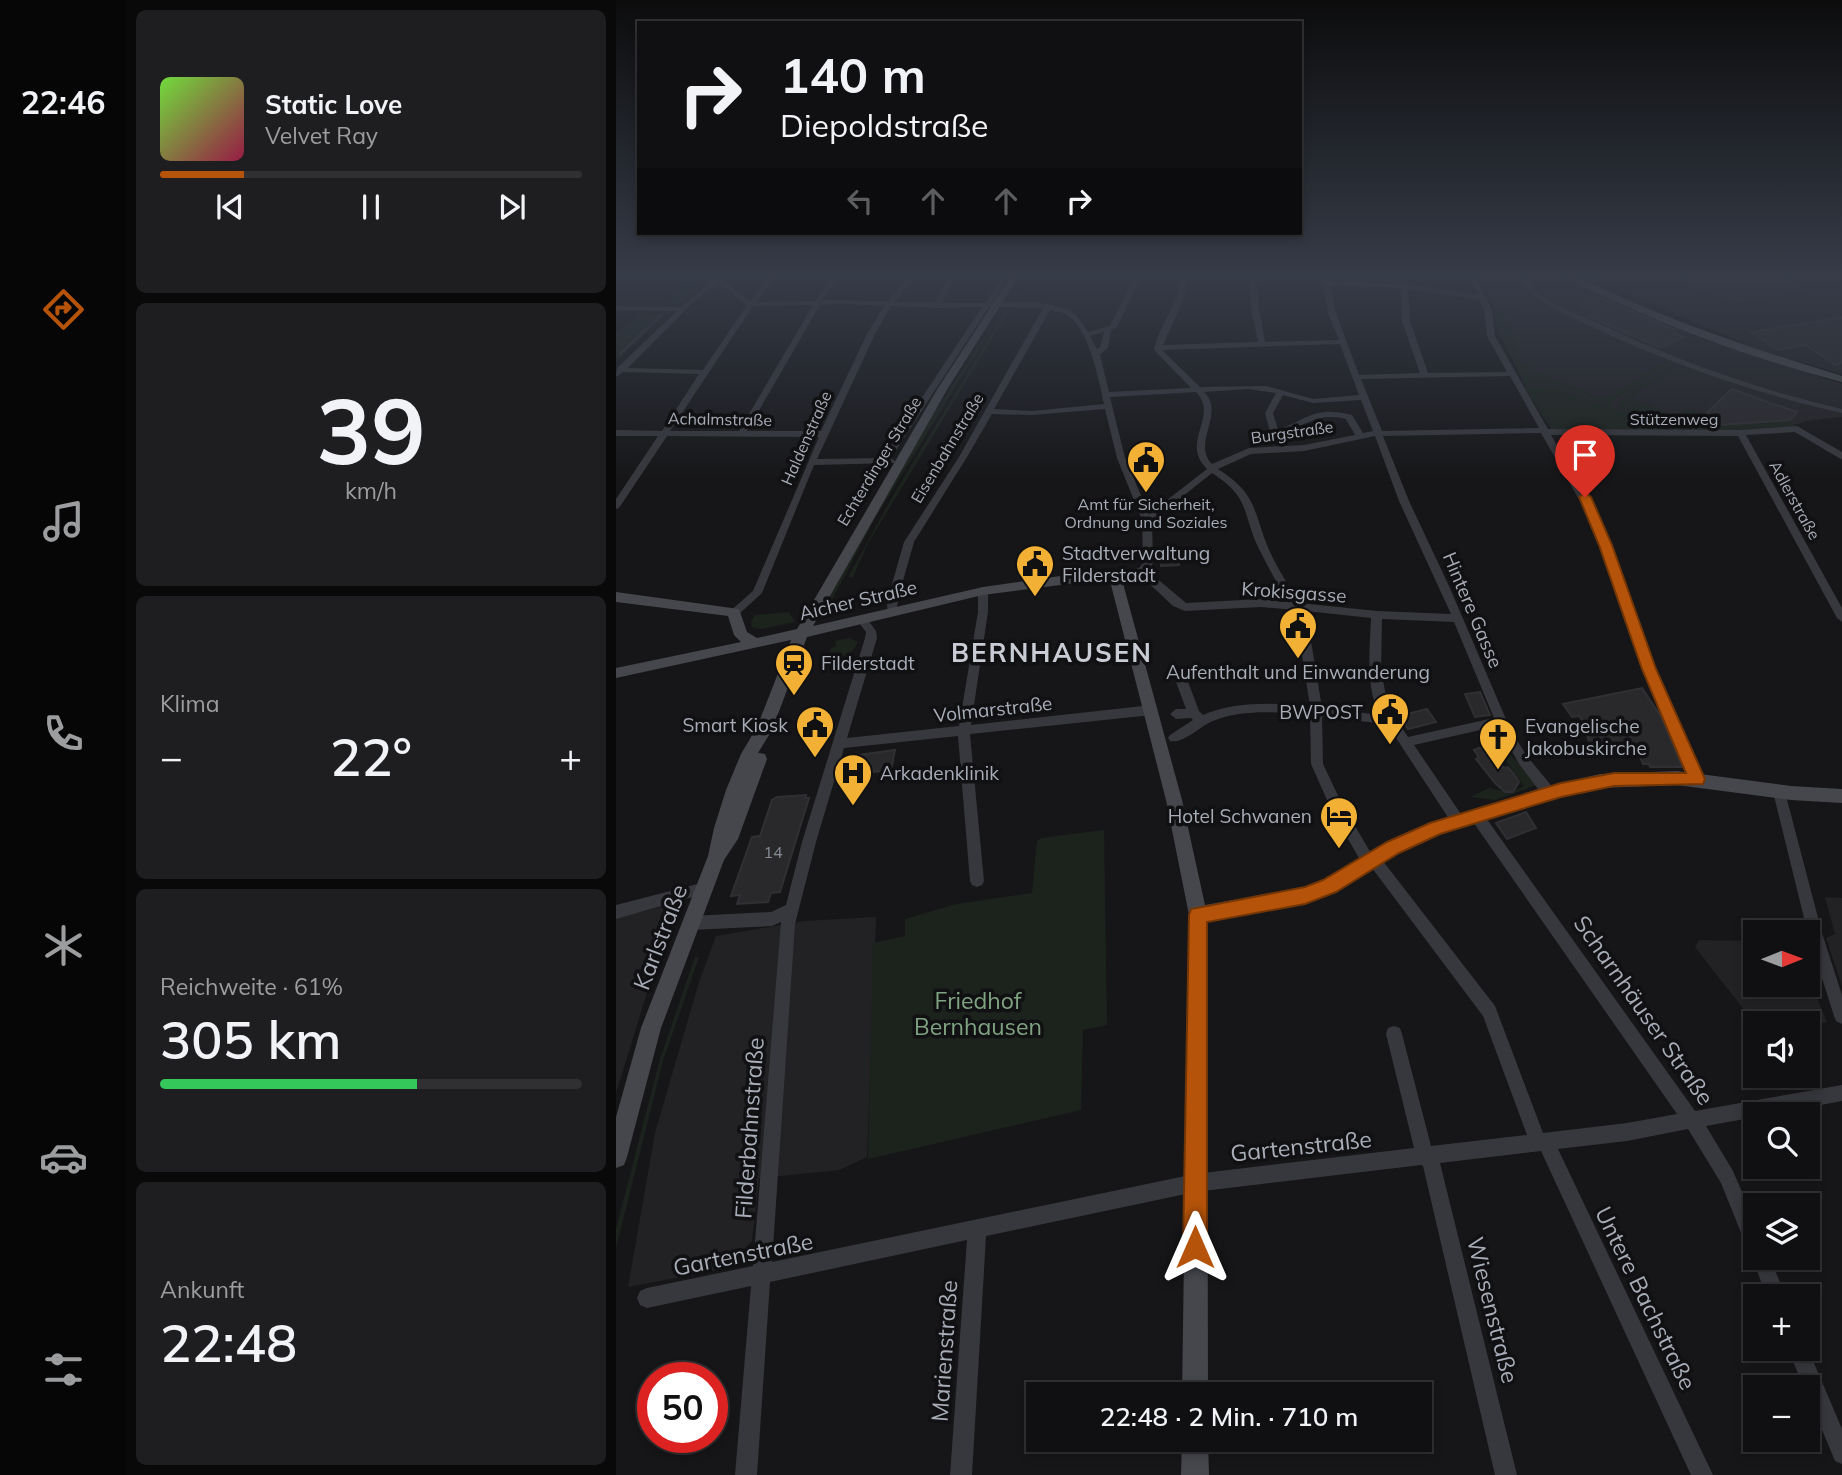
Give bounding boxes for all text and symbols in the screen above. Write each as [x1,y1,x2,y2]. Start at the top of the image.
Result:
text: 140 m [780,44,926,105]
icon: right [665,49,756,140]
text: 22:46 [21,82,105,122]
text: Static Love [265,88,402,121]
text: Diepoldstraße [780,105,988,145]
text: Velvet Ray [265,121,378,150]
icon: left [841,182,879,220]
icon: ahead [914,182,952,220]
icon: ahead [987,182,1025,220]
icon: right [1060,182,1098,220]
icon: previous [211,188,249,226]
icon: pause [352,188,390,226]
icon: next [493,188,531,226]
icon: directions [39,285,88,334]
text: 39 [316,373,426,487]
street label: Haldenstraße [776,388,836,488]
street label: Eisenbahnstraße [906,389,988,507]
street label: Echterdinger Straße [832,393,926,529]
street label: Achalmstraße [668,408,772,430]
street label: Stützenweg [1630,409,1718,429]
street label: Burgstraße [1249,416,1335,448]
pin [1555,425,1615,497]
icon: arrive [1566,436,1604,474]
public building icon: Amt für Sicherheit, Ordnung und Soziales [1125,439,1167,494]
street label: Adlerstraße [1765,457,1825,543]
text: km/h [345,476,397,505]
place label: Amt für Sicherheit, Ordnung und Soziales [1064,494,1228,532]
icon: music [39,497,88,546]
place label: Stadtverwaltung Filderstadt [1062,541,1210,587]
public building icon: Stadtverwaltung Filderstadt [1014,543,1056,598]
street label: Hintere Gasse [1438,548,1508,672]
street label: Aicher Straße [797,575,919,625]
street label: Krokisgasse [1241,576,1347,608]
public building icon: Aufenthalt und Einwanderung [1277,605,1319,660]
district label: BERNHAUSEN [951,636,1153,669]
station icon: Filderstadt [773,642,815,697]
place label: Filderstadt [821,651,915,675]
place label: Aufenthalt und Einwanderung [1166,660,1430,684]
text: Klima [160,689,220,718]
street label: Volmarstraße [933,691,1053,727]
public building icon: BWPOST [1369,691,1411,746]
place label: BWPOST [1279,700,1364,724]
public building icon: Smart Kiosk [794,704,836,759]
icon: phone [39,709,88,758]
place label: Smart Kiosk [682,713,788,737]
place label: Evangelische Jakobuskirche [1525,714,1647,760]
church icon: Evangelische Jakobuskirche [1477,716,1519,771]
text: 22° [330,724,412,789]
text: − [160,733,183,781]
text: + [559,733,582,781]
hospital icon: Arkadenklinik [832,752,874,807]
place label: Arkadenklinik [880,761,999,785]
hotel icon: Hotel Schwanen [1318,795,1360,850]
place label: Hotel Schwanen [1168,804,1312,828]
house number: 14 [763,842,783,862]
street label: Karlstraße [627,880,693,994]
street label: Scharnhäuser Straße [1568,909,1720,1111]
north arrow [1743,920,1820,998]
map controls [1743,920,1820,1452]
icon: climate [39,921,88,970]
text: Reichweite · 61% [160,972,343,1001]
park label: Friedhof Bernhausen [914,986,1042,1041]
text: 305 km [160,1007,341,1072]
button: sound [1743,1011,1820,1088]
street label: Filderbahnstraße [728,1036,770,1220]
button: search [1743,1102,1820,1179]
street label: Gartenstraße [1229,1124,1373,1168]
icon: car [39,1133,88,1182]
button: layers [1743,1193,1820,1270]
street label: Untere Bachstraße [1589,1202,1703,1394]
position arrow [1158,1210,1232,1284]
street label: Gartenstraße [671,1226,815,1282]
street label: Wiesenstraße [1461,1234,1525,1386]
text: Ankunft [160,1275,244,1304]
street label: Marienstraße [925,1279,963,1423]
button: + [1743,1284,1820,1361]
text: 22:48 [160,1310,297,1375]
icon: filters [39,1345,88,1394]
speed limit sign: 50 [637,1362,728,1453]
button: − [1743,1375,1820,1452]
text: 22:48 · 2 Min. · 710 m [1100,1400,1358,1433]

